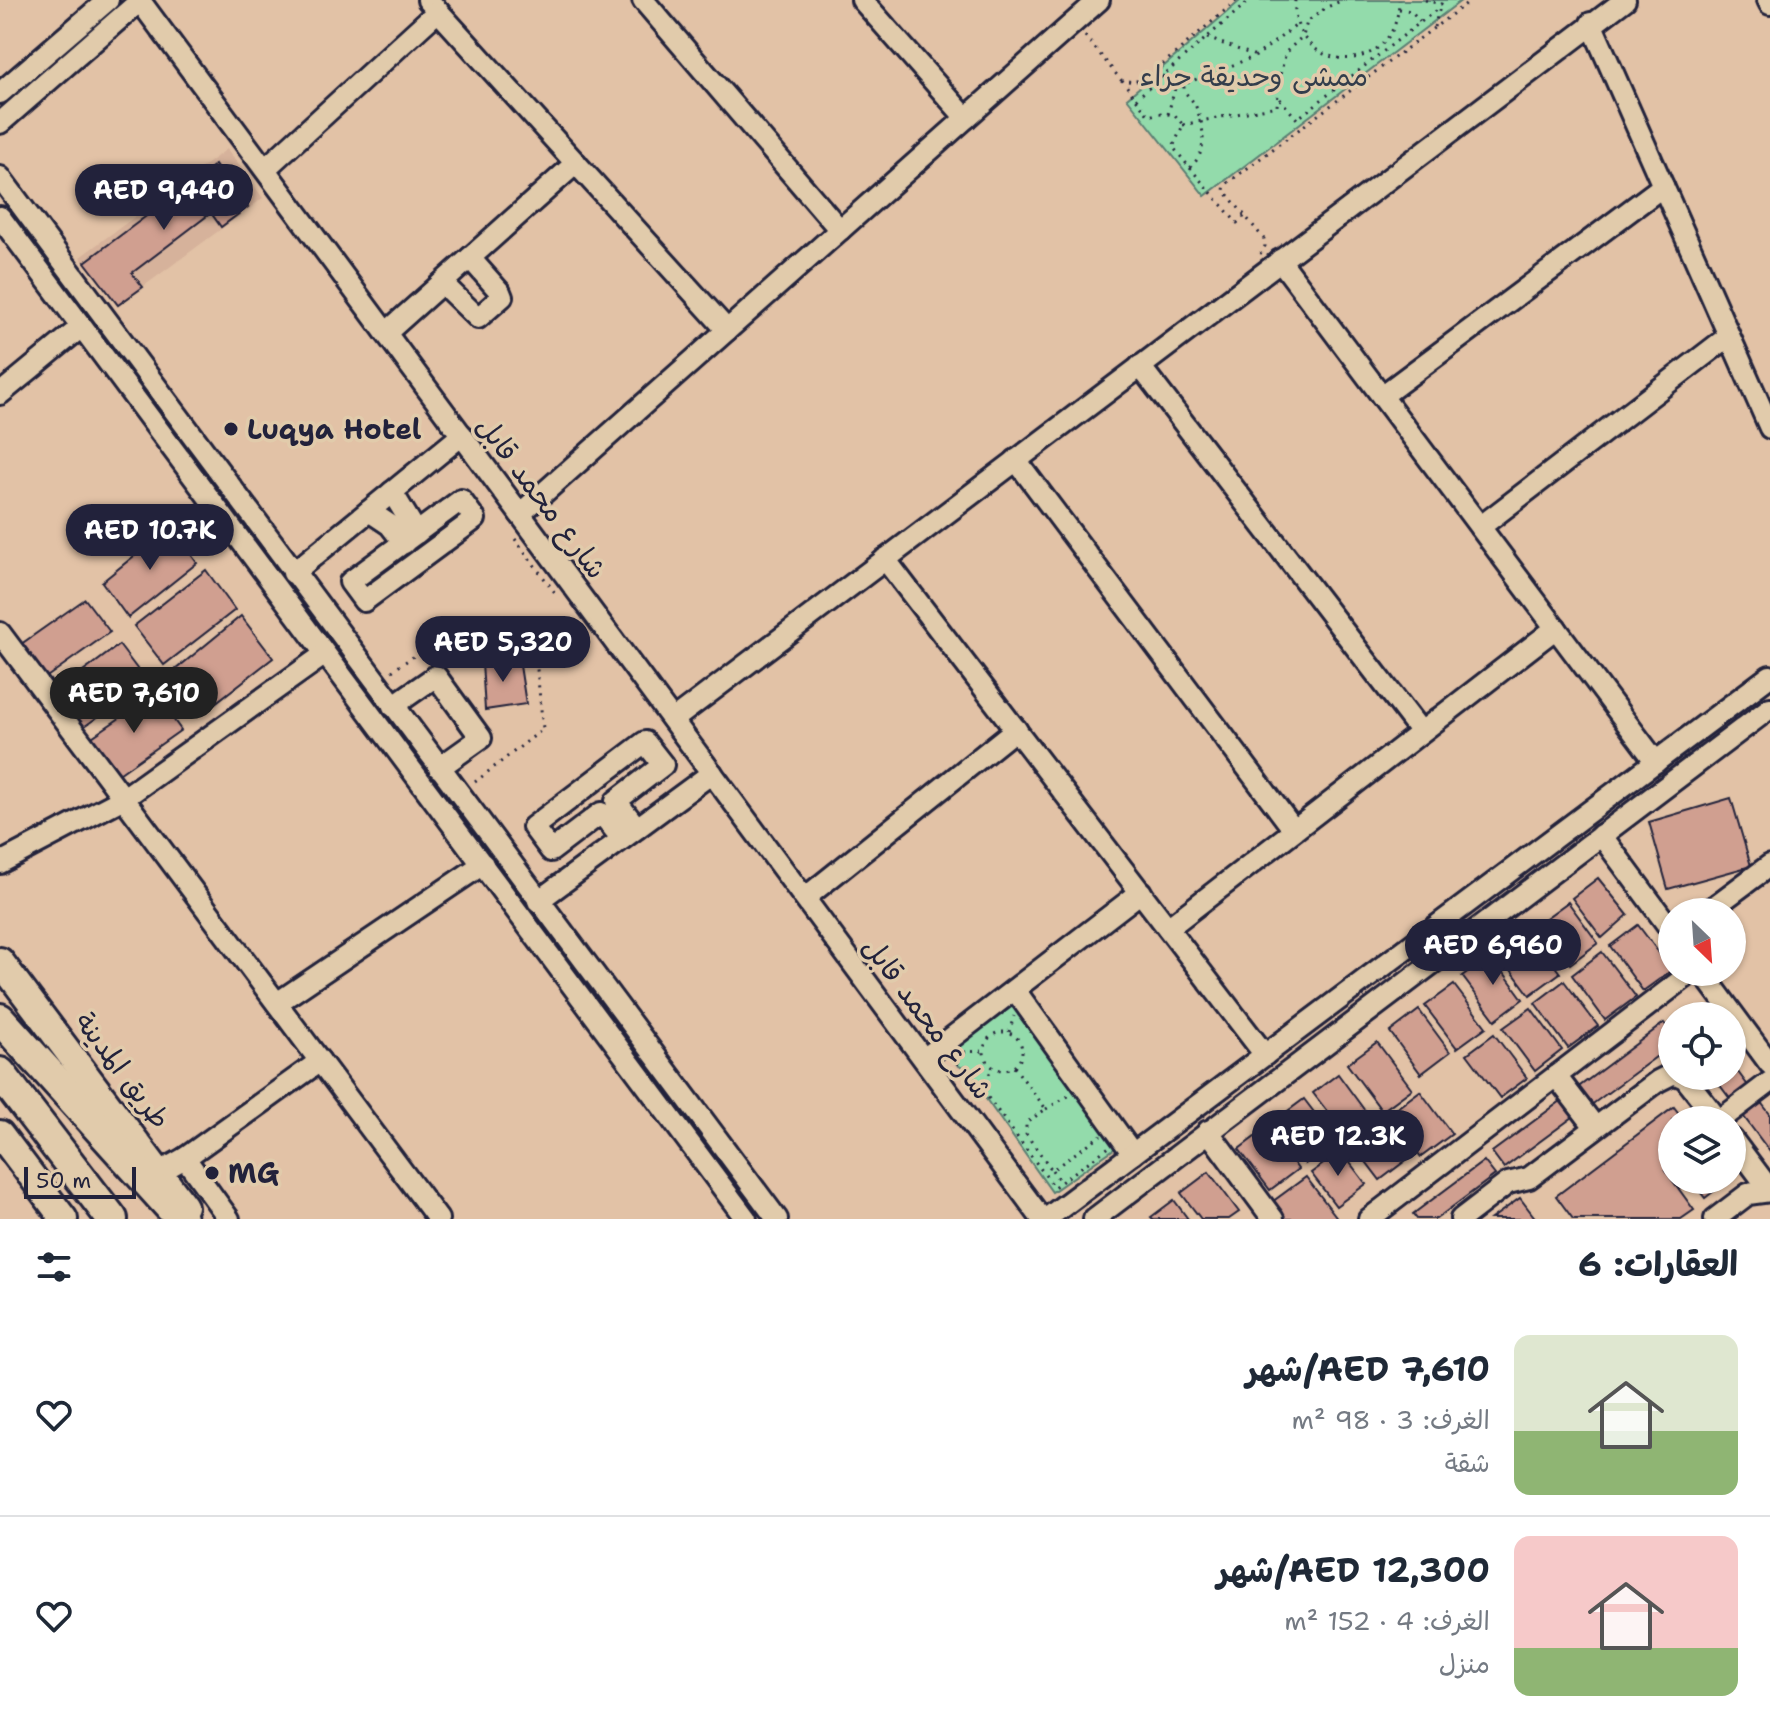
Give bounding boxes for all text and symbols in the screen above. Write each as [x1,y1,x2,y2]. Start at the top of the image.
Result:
park label: ممشى وحديقة حراء [1140,57,1368,95]
pin: AED 9,440 [72,164,256,232]
text: AED 9,440 [93,172,235,207]
street label: شارع محمد قابل [467,408,616,587]
place label: Luqya Hotel [247,410,422,448]
marker: Luqya Hotel [222,420,240,438]
pin: AED 10.7K [58,504,242,572]
text: AED 10.7K [84,512,216,547]
pin: AED 5,320 [411,616,595,684]
text: AED 5,320 [433,624,573,659]
pin: AED 7,610 [42,667,226,735]
text: AED 7,610 [68,675,200,710]
north arrow [1658,898,1746,986]
map controls [1658,898,1746,1194]
pin: AED 6,960 [1401,919,1585,987]
text: AED 6,960 [1423,927,1563,962]
street label: شارع محمد قابل [853,929,1002,1108]
button: locate [1658,1002,1746,1090]
street label: طريق المدينة [66,1004,180,1136]
button: layers [1658,1106,1746,1194]
pin: AED 12.3K [1246,1110,1430,1178]
text: AED 12.3K [1270,1118,1406,1153]
place label: MG [228,1154,280,1192]
scale bar [24,1163,136,1199]
marker: MG [203,1164,221,1182]
text: 50 m [36,1166,91,1195]
text: العقارات: 6 [1578,1241,1738,1287]
icon: filters [32,1245,76,1289]
text: AED 7,610/شهر [1246,1346,1490,1392]
icon: home [1578,1367,1674,1463]
icon: heart [32,1393,76,1437]
text: الغرف: 3 · 98 m² [1291,1402,1490,1437]
text: شقة [1445,1445,1490,1480]
text: AED 12,300/شهر [1217,1547,1490,1593]
icon: home [1578,1568,1674,1664]
icon: heart [32,1594,76,1638]
text: الغرف: 4 · 152 m² [1284,1603,1490,1638]
text: منزل [1439,1646,1490,1681]

